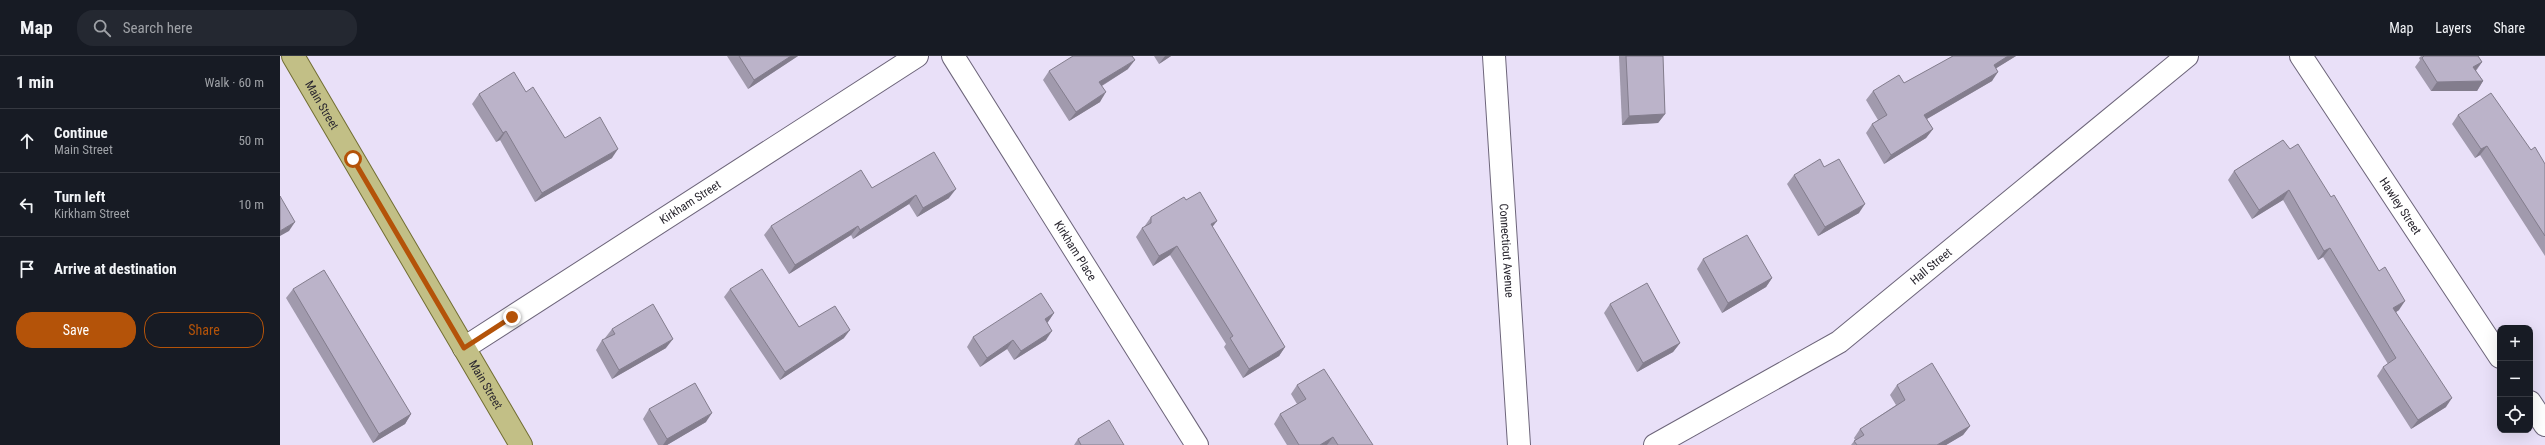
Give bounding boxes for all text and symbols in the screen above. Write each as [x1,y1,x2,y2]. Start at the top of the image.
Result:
search box [77,10,357,46]
text: Map [20,16,53,39]
icon: search [91,17,113,39]
text: Search here [123,19,193,37]
text: Map [2389,20,2413,36]
text: Layers [2435,20,2472,36]
text: Share [2494,20,2525,36]
text: 1 min [16,72,54,92]
text: Walk · 60 m [204,75,264,90]
street label: Main Street [302,78,342,133]
text: Continue [54,124,108,142]
icon: ahead [16,130,38,152]
text: 50 m [238,133,264,148]
text: Main Street [54,142,113,157]
route start [344,150,362,168]
street label: Hawley Street [2376,175,2424,238]
street label: Kirkham Street [657,177,724,227]
text: Turn left [54,188,105,206]
icon: left [16,194,38,216]
text: 10 m [238,197,264,212]
street label: Connecticut Avenue [1496,203,1517,298]
text: Kirkham Street [54,206,130,221]
street label: Kirkham Place [1051,218,1099,284]
street label: Hall Street [1907,245,1955,288]
icon: arrive [16,258,38,280]
text: Arrive at destination [54,260,177,278]
route end [503,308,521,326]
button: Save [16,312,136,348]
button: Share [144,312,264,348]
map controls [2497,325,2533,433]
button: + [2497,325,2533,361]
street label: Main Street [466,358,506,412]
button: − [2497,361,2533,397]
button: locate [2497,397,2533,433]

